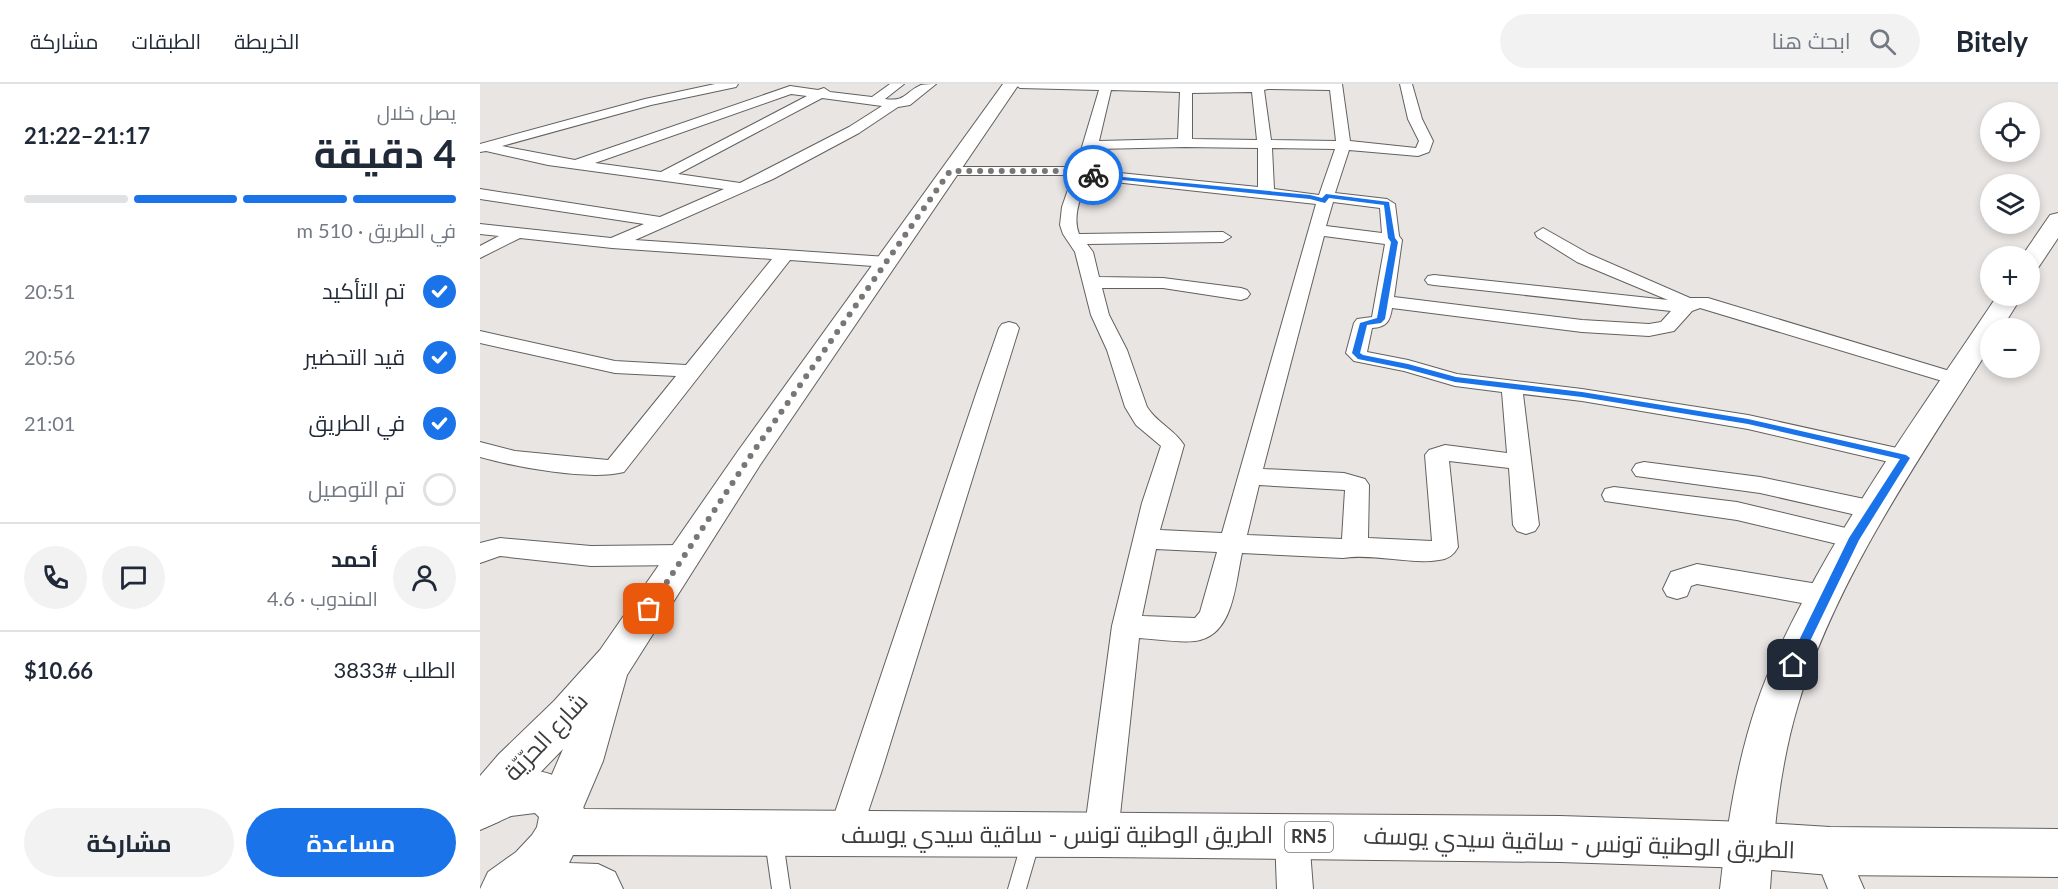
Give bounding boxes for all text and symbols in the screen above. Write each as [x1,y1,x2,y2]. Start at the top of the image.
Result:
search box [1500,14,1920,68]
text: Bitely [1956,24,2028,58]
icon: search [1866,25,1899,58]
text: ابحث هنا [1772,27,1851,54]
text: مشاركة [30,28,99,53]
text: الطبقات [132,28,201,53]
text: الخريطة [234,28,300,53]
text: يصل خلال [377,100,456,124]
map controls [1980,102,2040,378]
button: locate [1980,102,2040,162]
text: 21:17–21:22 [24,122,150,149]
text: 4 دقيقة [314,130,456,176]
courier [1063,145,1123,205]
icon: bike [1077,159,1110,192]
button: layers [1980,174,2040,234]
text: في الطريق · 510 m [297,218,456,242]
button: + [1980,246,2040,306]
icon: check [423,275,456,308]
text: تم التأكيد [322,277,405,304]
text: 20:51 [24,279,75,303]
button: − [1980,318,2040,378]
icon: check [423,341,456,374]
text: قيد التحضير [304,343,405,370]
text: 20:56 [24,345,75,369]
icon: check [423,407,456,440]
text: في الطريق [309,409,405,436]
text: 21:01 [24,411,75,435]
text: تم التوصيل [308,475,405,502]
text: أحمد [331,545,378,572]
button: phone [24,546,87,609]
button: chat [102,546,165,609]
button: person [393,546,456,609]
pin [623,583,674,634]
text: المندوب · 4.6 [267,586,378,610]
icon: bag [632,592,665,625]
pin [1767,639,1818,690]
icon: home [1776,648,1809,681]
text: الطلب #3833 [333,656,456,683]
text: $10.66 [24,657,93,684]
street label: شارع الحرّيّة [497,686,595,788]
button: مشاركة [24,808,234,877]
button: مساعدة [246,808,456,877]
street label: الطريق الوطنية تونس - ساقية سيدي يوسف [841,819,1273,853]
street label: الطريق الوطنية تونس - ساقية سيدي يوسف [1362,819,1796,869]
road number: RN5 [1285,822,1333,852]

